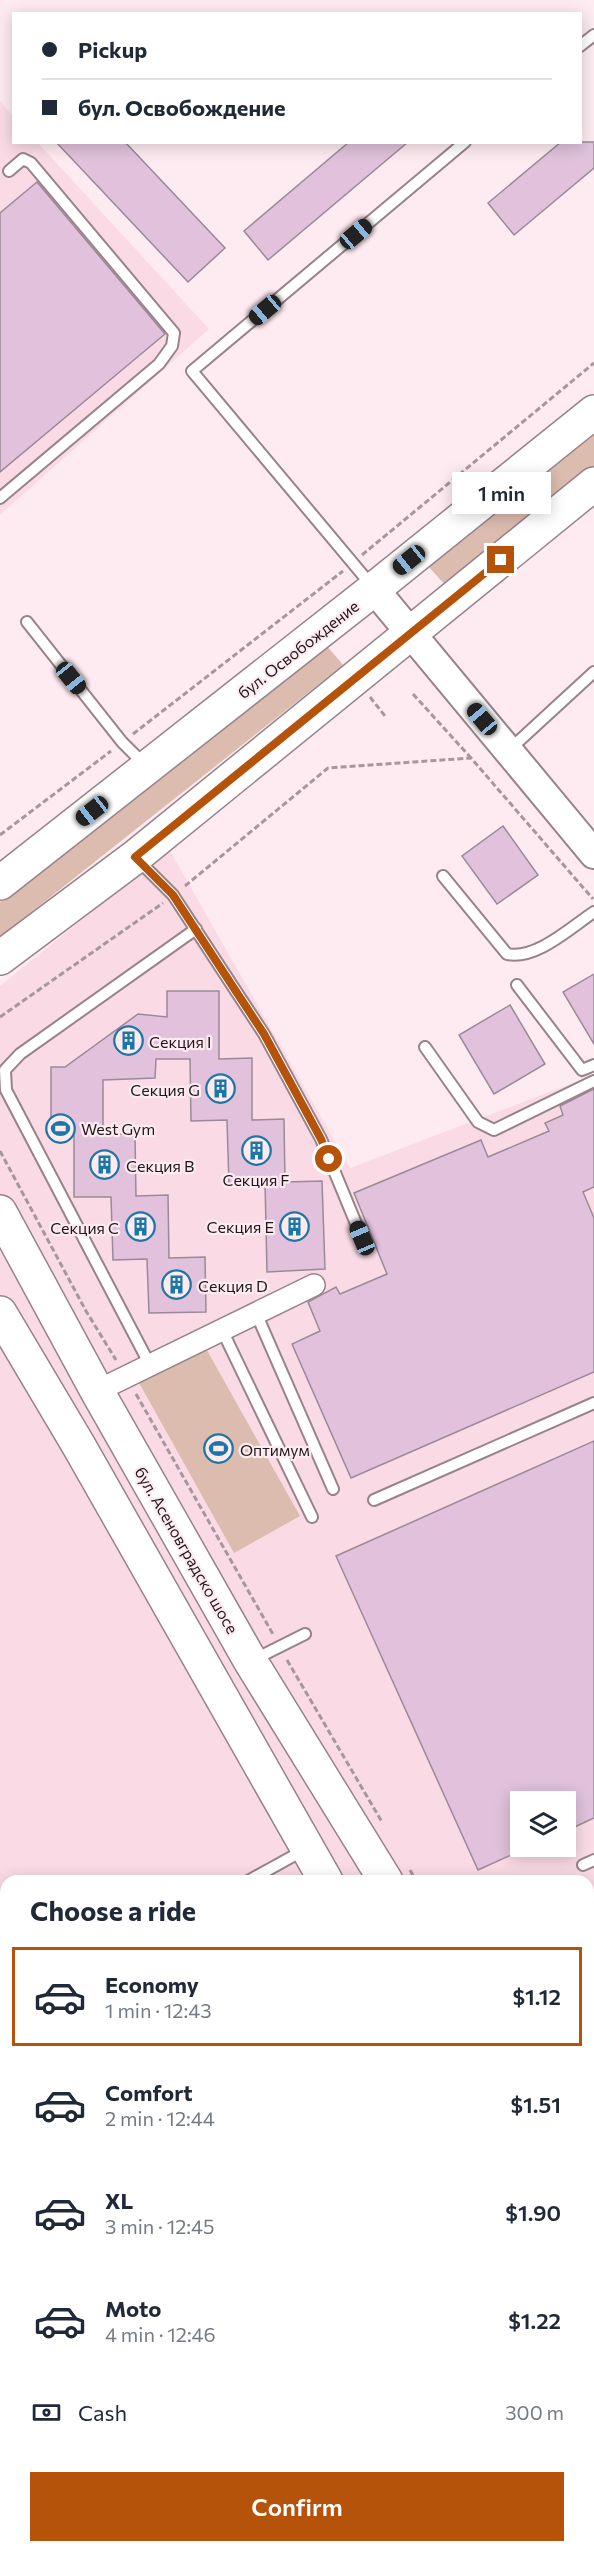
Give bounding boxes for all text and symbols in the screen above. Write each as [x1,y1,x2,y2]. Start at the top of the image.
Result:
text: Pickup [78,36,147,63]
text: бул. Освобождение [78,94,286,121]
car [336,216,376,252]
car [245,292,285,328]
callout: 1 min [452,473,550,515]
text: 1 min [478,481,525,505]
car [389,542,429,578]
route end [487,546,514,573]
street label: бул. Освобождение [234,596,362,702]
car [53,658,89,698]
car [464,699,500,739]
car [72,793,112,829]
building icon: Секция I [112,1025,144,1057]
place label: Секция I [149,1032,211,1051]
building icon: Секция G [205,1073,237,1105]
place label: Секция G [130,1080,200,1099]
sports icon: West Gym [44,1112,76,1144]
place label: West Gym [81,1119,155,1138]
building icon: Секция F [240,1135,272,1167]
route start [315,1145,342,1172]
building icon: Секция B [89,1149,121,1181]
place label: Секция B [126,1156,194,1175]
place label: Секция F [222,1170,290,1189]
building icon: Секция E [279,1210,311,1242]
building icon: Секция C [124,1211,156,1243]
place label: Секция E [207,1217,274,1236]
place label: Секция C [50,1218,119,1237]
car [347,1218,377,1258]
building icon: Секция D [161,1269,193,1301]
place label: Секция D [198,1276,268,1295]
sports icon: Оптимум [203,1433,235,1465]
place label: Оптимум [240,1440,310,1459]
street label: бул. Асеновградско шосе [131,1463,243,1637]
map controls [510,1791,576,1857]
button: layers [510,1791,576,1857]
text: Choose a ride [30,1894,196,1927]
icon: car [33,1970,87,2024]
text: Economy [105,1971,199,1998]
text: $1.12 [513,1983,561,2010]
text: 1 min · 12:43 [105,1998,212,2022]
icon: car [33,2078,87,2132]
text: Comfort [105,2079,193,2106]
text: $1.51 [511,2091,561,2118]
text: 2 min · 12:44 [105,2106,215,2130]
icon: car [33,2186,87,2240]
text: XL [105,2187,133,2214]
text: $1.90 [505,2199,561,2226]
text: 3 min · 12:45 [105,2214,215,2238]
icon: car [33,2294,87,2348]
text: Moto [105,2295,161,2322]
text: $1.22 [508,2307,561,2334]
text: 4 min · 12:46 [105,2322,216,2346]
icon: cash [30,2396,63,2429]
text: Cash [78,2399,127,2426]
text: 300 m [505,2400,564,2424]
button: Confirm [30,2472,564,2541]

